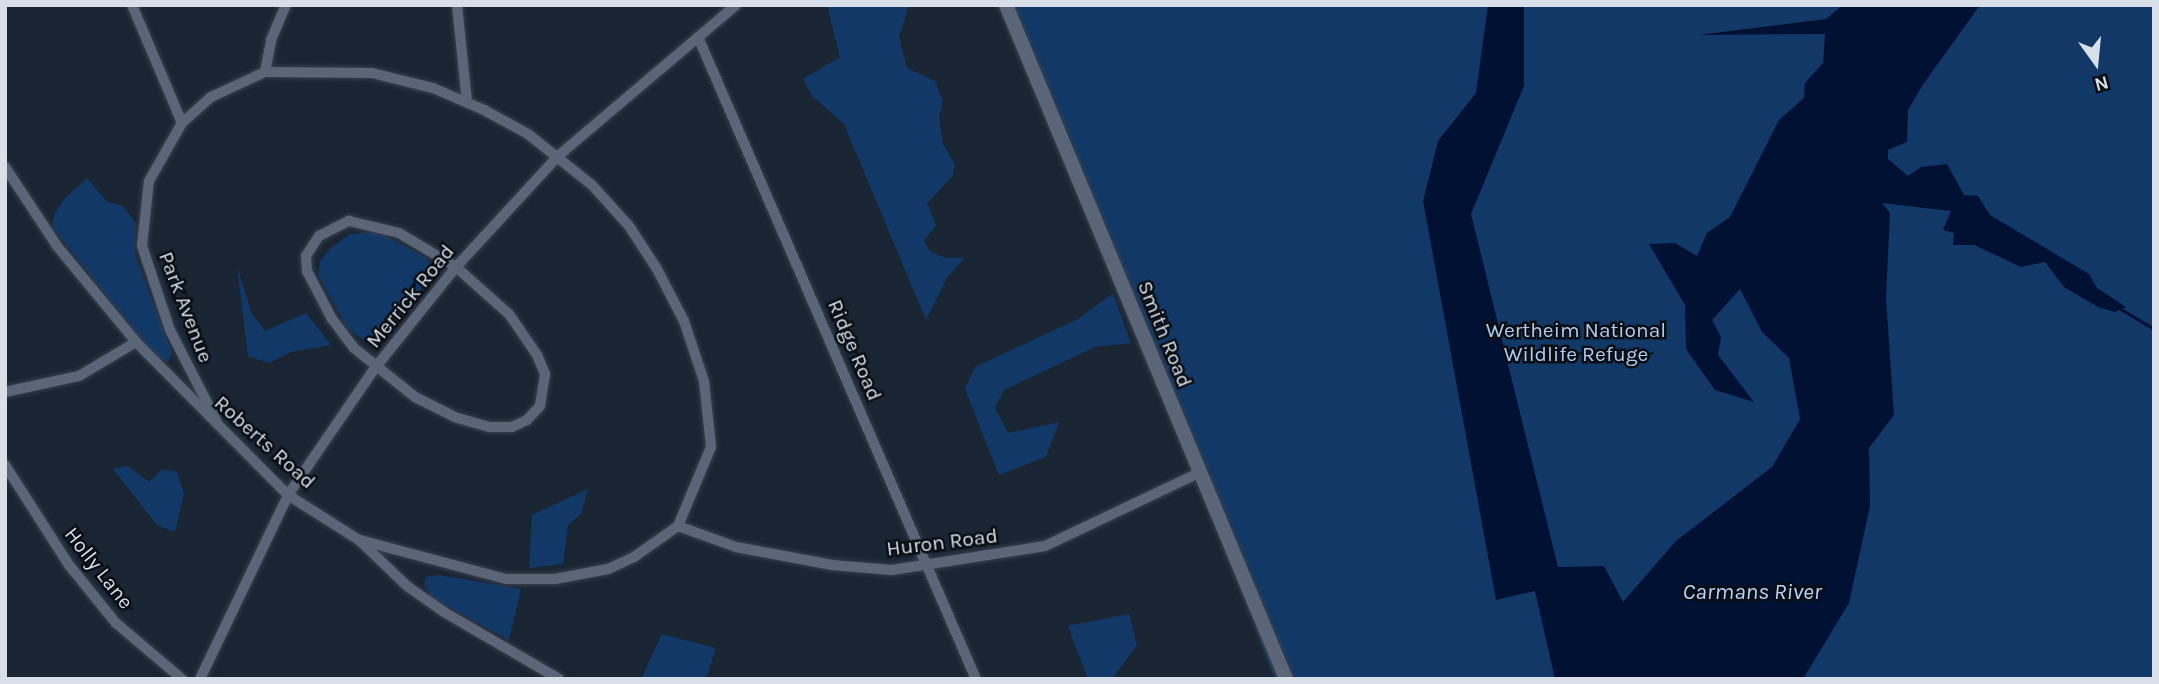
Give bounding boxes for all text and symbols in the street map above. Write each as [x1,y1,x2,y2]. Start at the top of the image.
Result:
north arrow [2061,28,2131,98]
text: N [2092,71,2111,96]
street label: Merrick Road [361,239,459,353]
street label: Park Avenue [153,248,219,366]
street label: Smith Road [1132,277,1198,391]
street label: Ridge Road [822,296,888,404]
park label: Wertheim National Wildlife Refuge [1486,317,1666,367]
street label: Roberts Road [209,390,321,494]
street label: Holly Lane [59,522,139,614]
street label: Huron Road [885,523,999,561]
water label: Carmans River [1682,578,1822,606]

